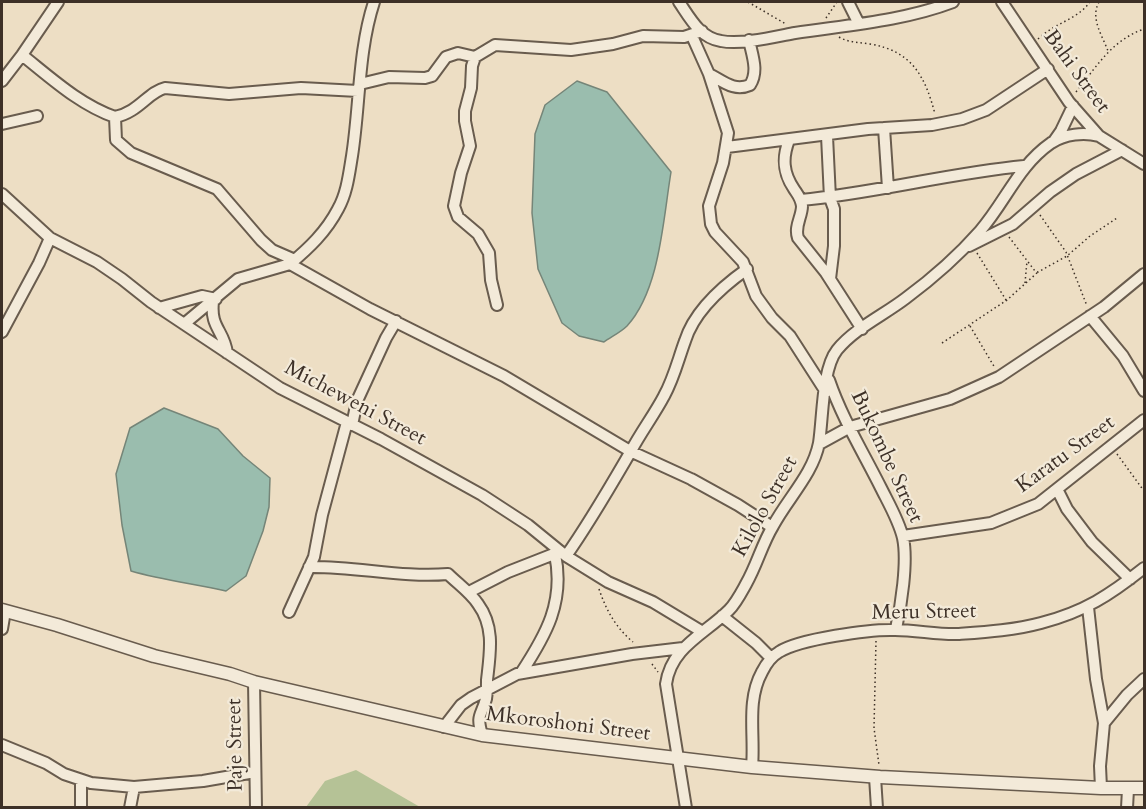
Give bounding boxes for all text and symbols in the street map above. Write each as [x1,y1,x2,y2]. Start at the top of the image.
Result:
street label: Bahi Street [1037,25,1115,119]
street label: Micheweni Street [280,356,430,452]
street label: Bukombe Street [844,387,928,527]
street label: Karatu Street [1012,411,1120,499]
street label: Kilolo Street [728,452,804,562]
street label: Meru Street [871,599,977,627]
street label: Paje Street [223,698,249,792]
street label: Mkoroshoni Street [484,702,652,748]

